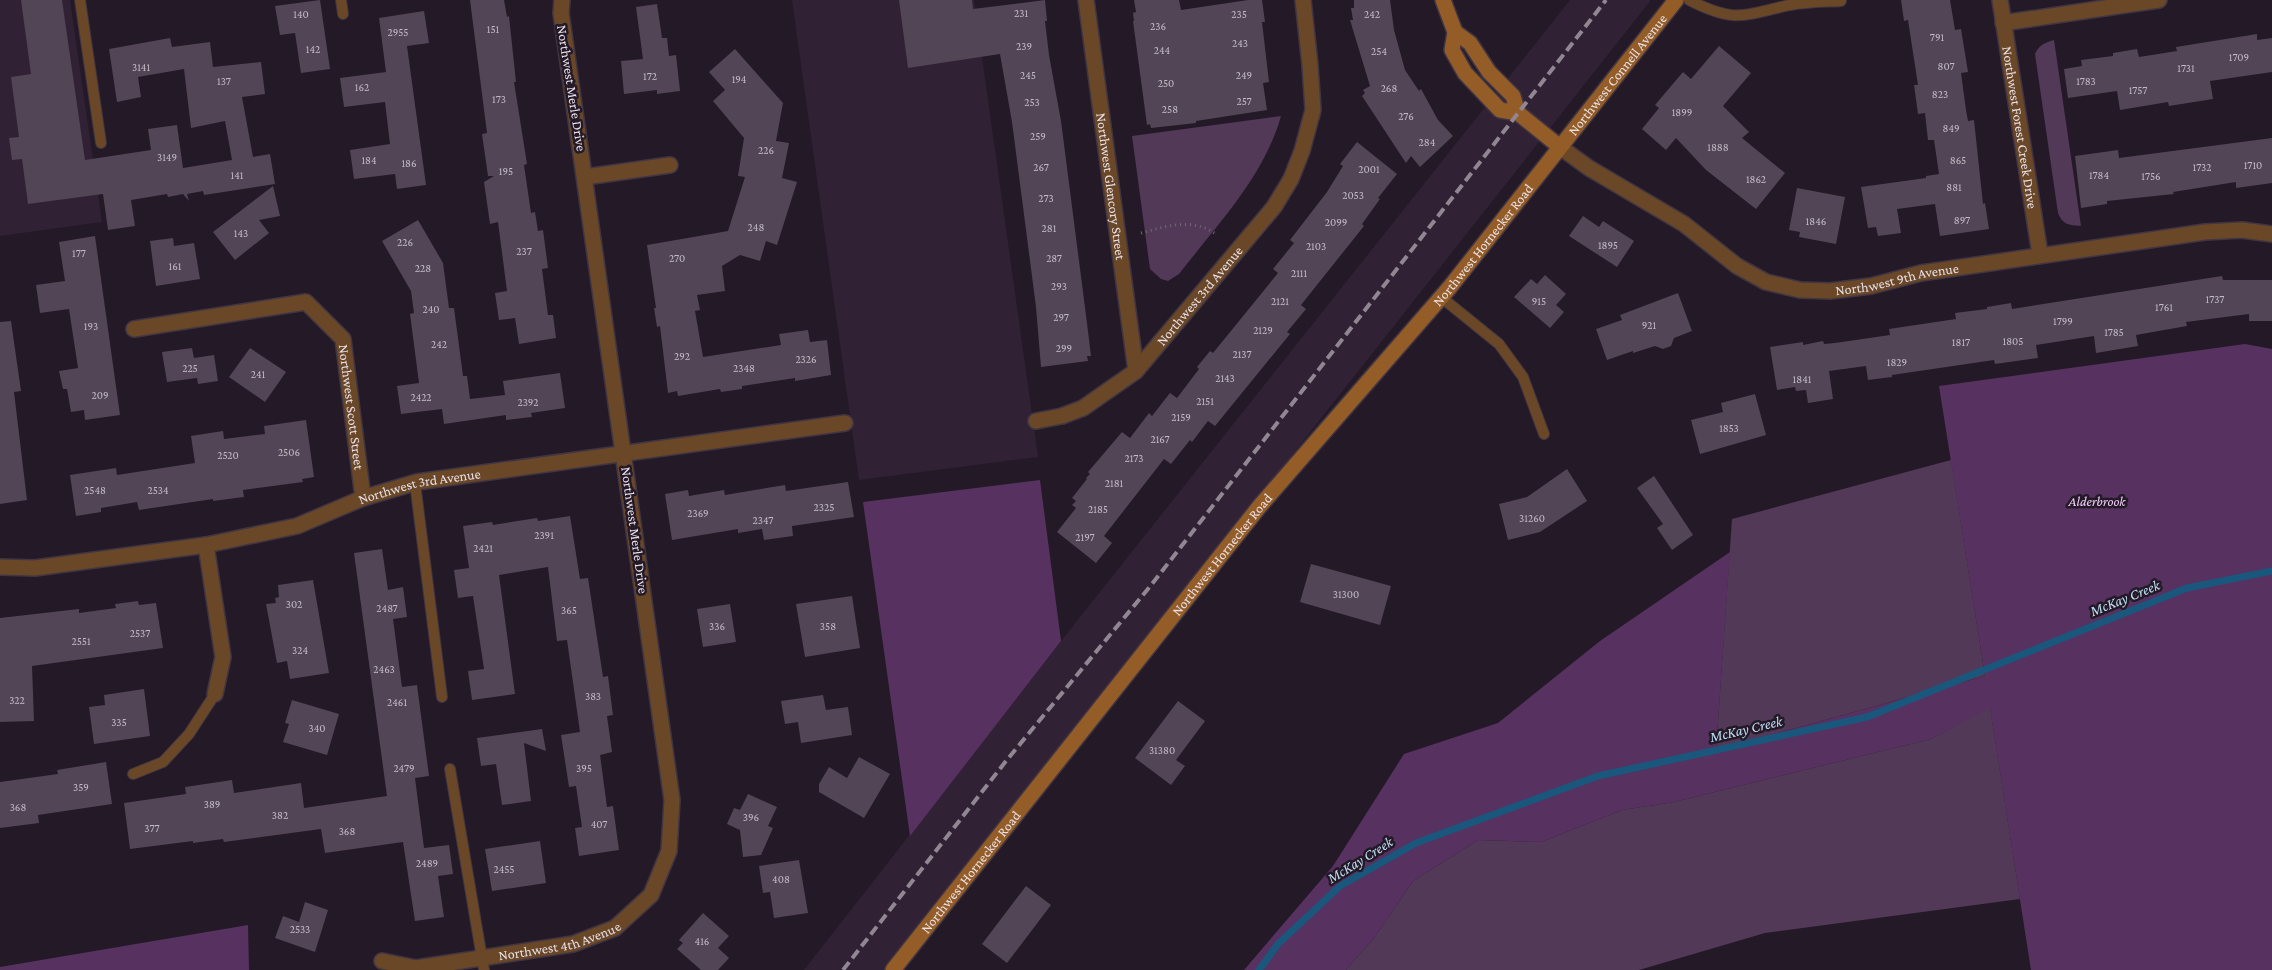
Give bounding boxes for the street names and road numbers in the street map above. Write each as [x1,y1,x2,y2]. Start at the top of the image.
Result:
street label: Northwest Connell Avenue [1565,11,1670,138]
street label: Northwest Merle Drive [554,24,590,152]
street label: Northwest Forest Creek Drive [1999,45,2041,210]
street label: Northwest Glencory Street [1093,112,1129,261]
street label: Northwest Hornecker Road [1429,180,1537,309]
street label: Northwest 3rd Avenue [1153,243,1246,349]
street label: Northwest 9th Avenue [1834,260,1960,298]
street label: Northwest Scott Street [336,343,367,471]
street label: Northwest 3rd Avenue [356,465,481,507]
street label: Northwest Merle Drive [618,466,652,594]
street label: Northwest Hornecker Road [1168,489,1276,619]
street label: Northwest Hornecker Road [917,807,1024,936]
street label: Northwest 4th Avenue [497,919,624,963]

